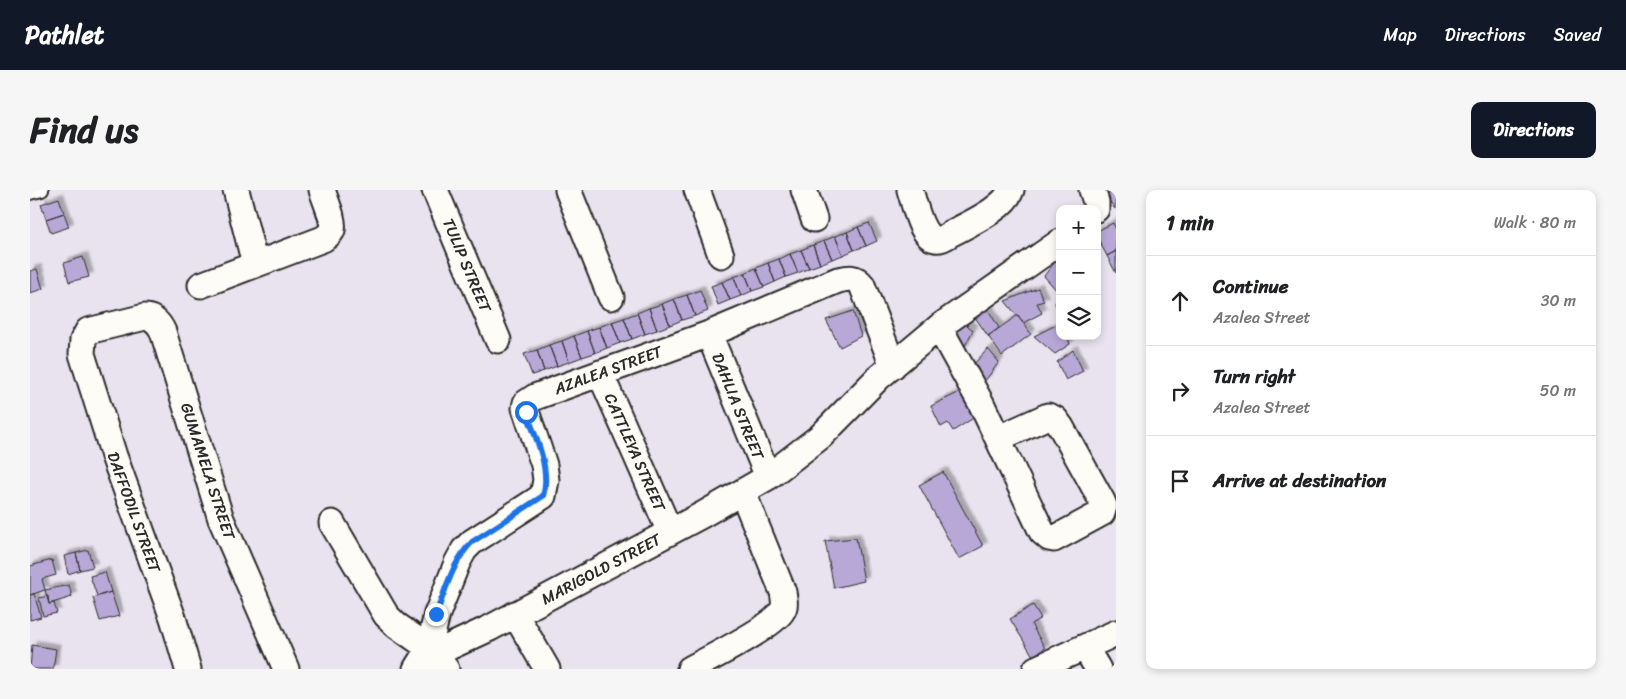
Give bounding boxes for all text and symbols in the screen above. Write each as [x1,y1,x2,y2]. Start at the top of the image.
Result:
text: Pathlet [25,14,104,56]
text: Map [1384,19,1417,51]
text: Directions [1445,19,1526,51]
text: Saved [1554,19,1601,51]
text: Find us [30,99,138,161]
button: Directions [1471,102,1596,158]
text: 1 min [1166,204,1214,242]
map controls [1056,205,1101,340]
button: + [1056,205,1101,250]
text: Walk · 80 m [1494,208,1576,237]
street label: TULIP STREET [434,213,500,318]
button: − [1056,250,1101,295]
text: Continue [1213,270,1289,303]
text: 30 m [1541,286,1576,315]
icon: ahead [1166,287,1194,315]
button: layers [1056,295,1101,340]
text: Azalea Street [1213,303,1311,332]
street label: AZALEA STREET [549,337,667,403]
street label: DAHLIA STREET [703,348,773,465]
text: Turn right [1213,360,1295,393]
text: 50 m [1540,376,1576,405]
icon: right [1166,377,1194,405]
street label: CATTLEYA STREET [596,388,674,517]
text: Azalea Street [1213,393,1311,422]
street label: GUMAMELA STREET [172,399,244,545]
route start [515,401,538,424]
street label: DAFFODIL STREET [99,447,170,578]
text: Arrive at destination [1213,464,1386,497]
icon: arrive [1166,467,1194,495]
street label: MARIGOLD STREET [536,525,667,613]
route end [425,603,448,626]

